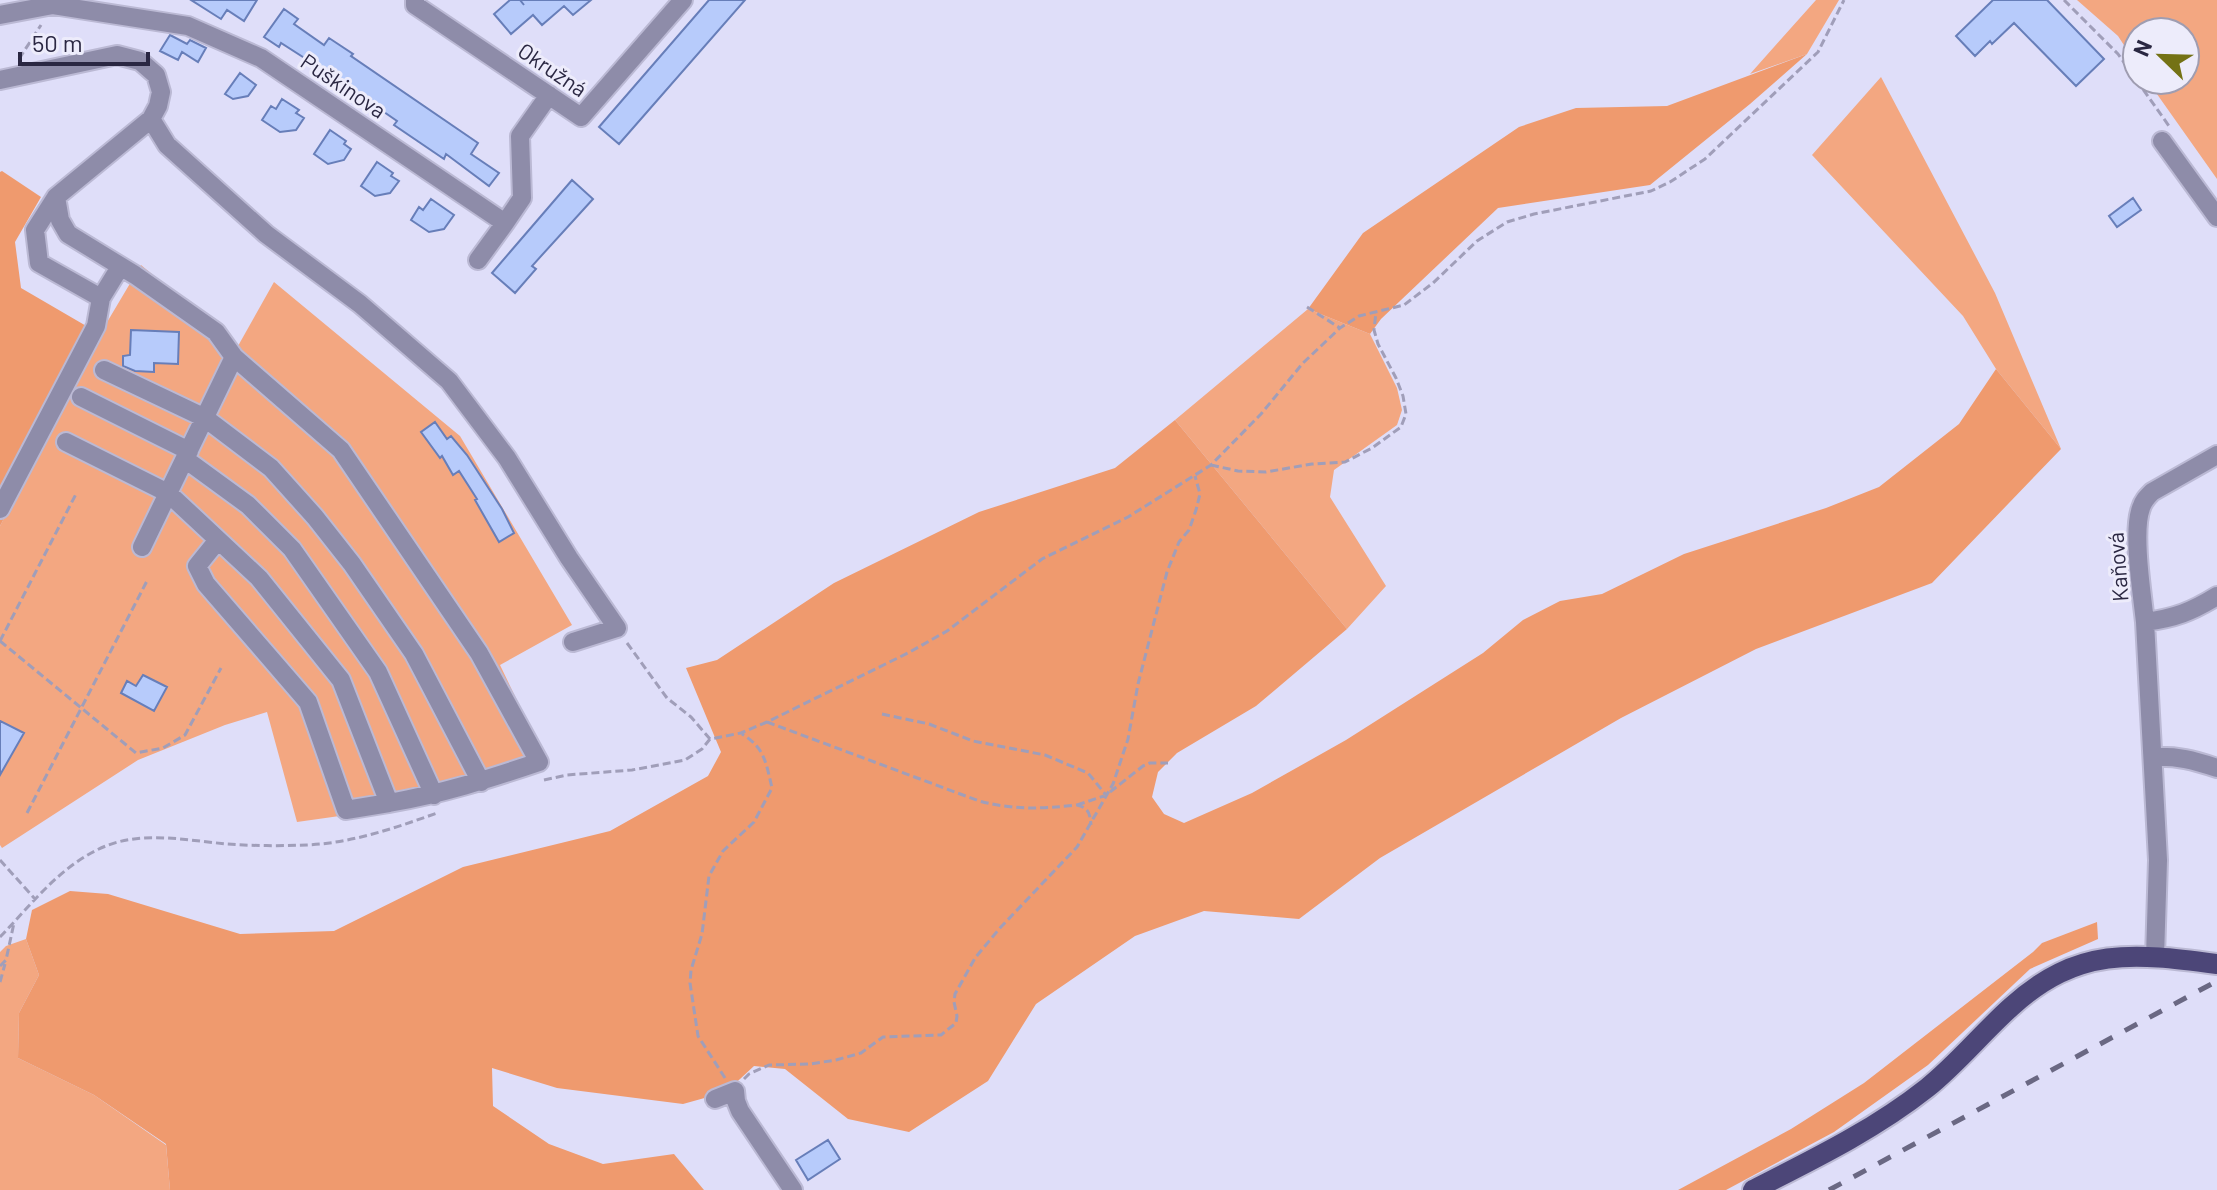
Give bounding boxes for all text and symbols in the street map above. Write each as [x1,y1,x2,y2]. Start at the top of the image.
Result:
scale bar [20,16,148,66]
north arrow [2121,16,2201,96]
text: 50 m [32,28,83,57]
text: N [2127,36,2156,60]
street label: Okružná [514,37,592,101]
street label: Puškinova [297,47,391,123]
street label: Kaňová [2102,531,2132,603]

